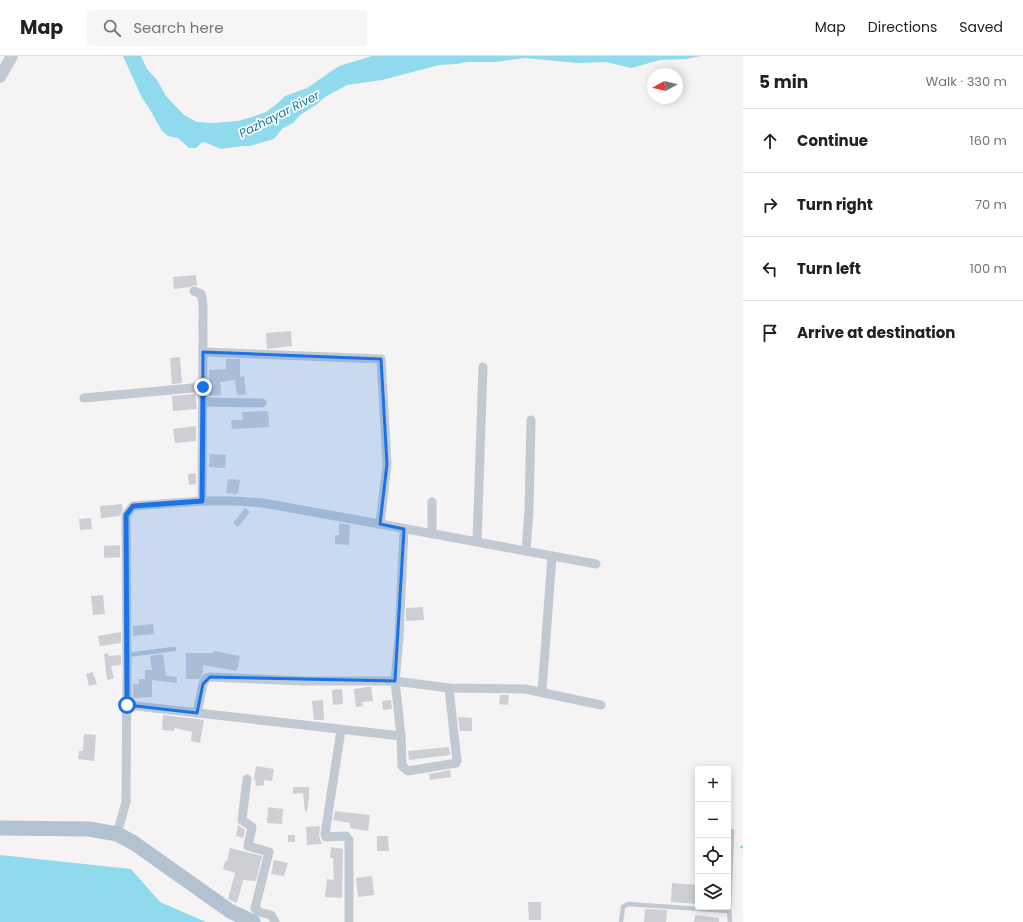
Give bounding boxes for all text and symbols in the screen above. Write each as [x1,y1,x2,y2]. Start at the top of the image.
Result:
search box [87,10,367,46]
text: Map [20,14,63,41]
icon: search [101,17,123,39]
text: Search here [133,17,224,38]
text: Map [815,17,846,37]
text: Directions [868,17,937,37]
text: Saved [959,17,1003,37]
north arrow [647,68,683,104]
text: 5 min [759,70,808,94]
text: Walk · 330 m [926,72,1007,91]
water label: Pazhayar River [236,86,323,142]
icon: ahead [759,130,781,152]
text: Continue [797,130,868,151]
text: 160 m [970,131,1007,150]
icon: right [759,194,781,216]
text: Turn right [797,194,873,215]
text: 70 m [975,195,1007,214]
icon: left [759,258,781,280]
text: Turn left [797,258,861,279]
text: 100 m [970,259,1007,278]
icon: arrive [759,322,781,344]
text: Arrive at destination [797,322,955,343]
route end [194,378,212,396]
route start [118,696,136,714]
map controls [695,766,731,910]
button: + [695,766,731,802]
button: − [695,802,731,838]
button: locate [695,838,731,874]
button: layers [695,874,731,910]

